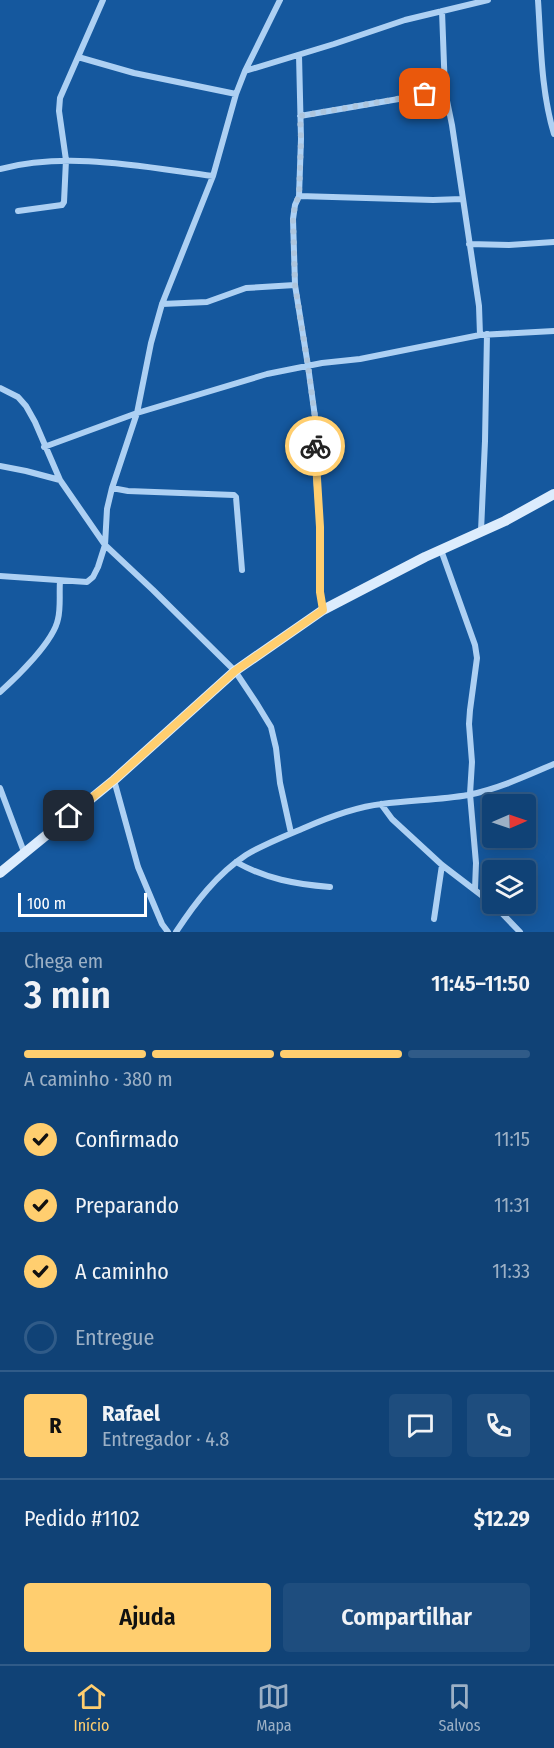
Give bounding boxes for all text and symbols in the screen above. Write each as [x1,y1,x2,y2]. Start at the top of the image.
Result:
pin [399,68,450,119]
icon: bag [408,77,441,110]
courier [285,416,345,476]
icon: bike [299,430,332,463]
pin [43,790,94,841]
north arrow [482,794,536,848]
map controls [482,794,536,914]
icon: home [52,799,85,832]
button: layers [482,860,536,914]
scale bar [18,890,147,917]
text: 100 m [27,894,66,913]
text: Chega em [24,949,103,973]
text: 11:45–11:50 [431,970,530,997]
text: 3 min [24,972,111,1018]
text: A caminho · 380 m [24,1067,173,1091]
icon: check [24,1123,57,1156]
text: Confirmado [75,1126,179,1153]
text: 11:15 [494,1127,530,1151]
icon: check [24,1189,57,1222]
text: Preparando [75,1192,179,1219]
text: 11:31 [494,1193,530,1217]
icon: check [24,1255,57,1288]
text: A caminho [75,1258,169,1285]
text: 11:33 [492,1259,530,1283]
text: Entregue [75,1324,154,1351]
button: chat [389,1394,452,1457]
button: phone [467,1394,530,1457]
text: Rafael [102,1400,160,1427]
text: R [49,1412,62,1439]
text: Entregador · 4.8 [102,1427,229,1451]
text: Pedido #1102 [24,1505,140,1532]
text: $12.29 [474,1505,530,1532]
button: Ajuda [24,1583,271,1652]
button: Compartilhar [283,1583,530,1652]
tab: Início [73,1680,109,1735]
tab: Mapa [256,1680,292,1735]
tab: Salvos [439,1680,481,1735]

